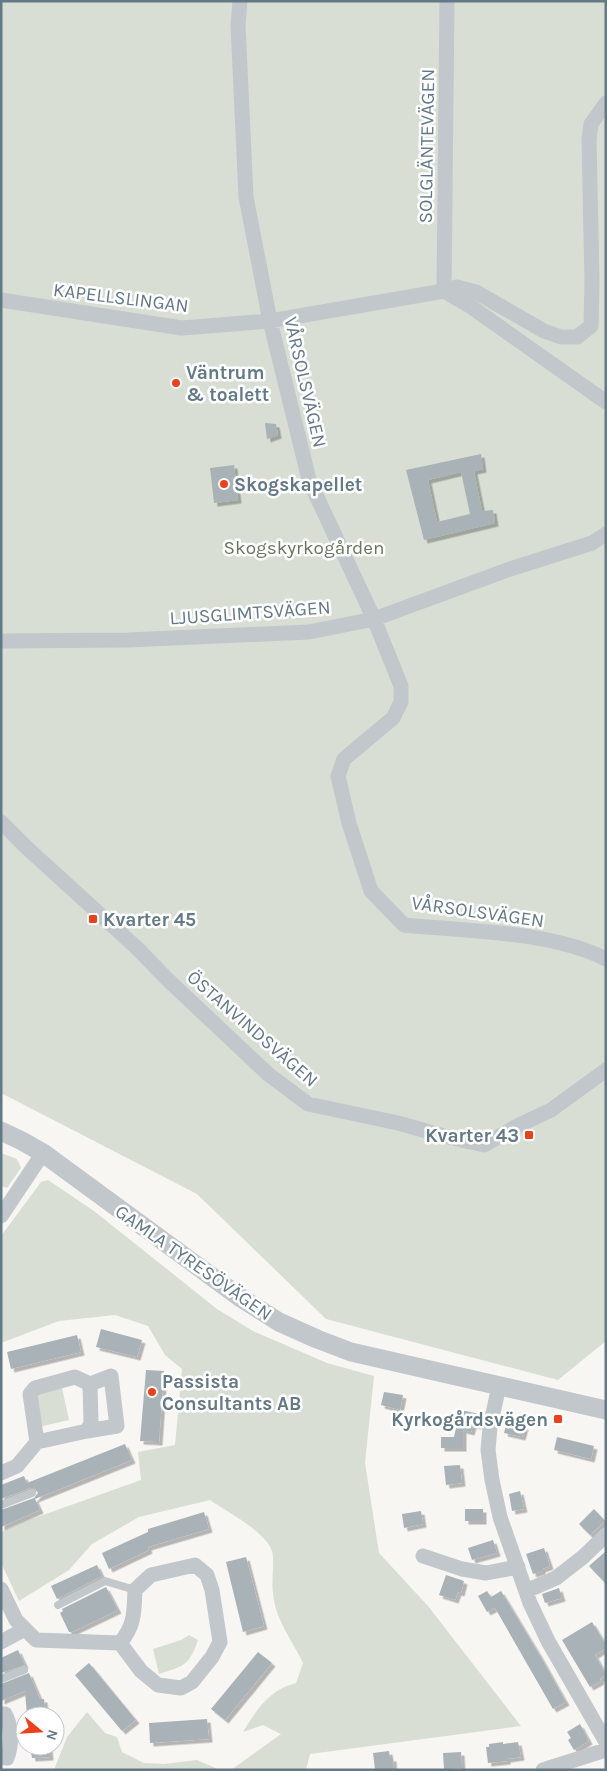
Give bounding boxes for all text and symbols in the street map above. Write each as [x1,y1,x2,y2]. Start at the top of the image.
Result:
street label: SOLGLÄNTEVÄGEN [415,68,439,224]
street label: KAPELLSLINGAN [52,279,190,317]
street label: VÅRSOLSVÄGEN [279,315,331,450]
place label: Väntrum & toalett [186,362,269,406]
marker: Väntrum & toalett [170,377,182,389]
place label: Skogskapellet [234,474,362,496]
marker: Skogskapellet [218,478,230,490]
park label: Skogskyrkogården [223,537,385,559]
street label: LJUSGLIMTSVÄGEN [169,596,331,630]
street label: VÅRSOLSVÄGEN [410,892,546,932]
place label: Kvarter 45 [103,909,196,931]
marker: Kvarter 45 [87,913,99,925]
street label: ÖSTANVINDSVÄGEN [182,966,322,1092]
place label: Kvarter 43 [425,1125,519,1147]
marker: Kvarter 43 [523,1129,535,1141]
street label: GAMLA TYRESÖVÄGEN [111,1200,276,1325]
place label: Passista Consultants AB [162,1371,301,1415]
marker: Passista Consultants AB [146,1386,158,1398]
place label: Kyrkogårdsvägen [391,1409,548,1431]
marker: Kyrkogårdsvägen [552,1413,564,1425]
north arrow [15,1706,65,1756]
text: N [42,1727,62,1742]

